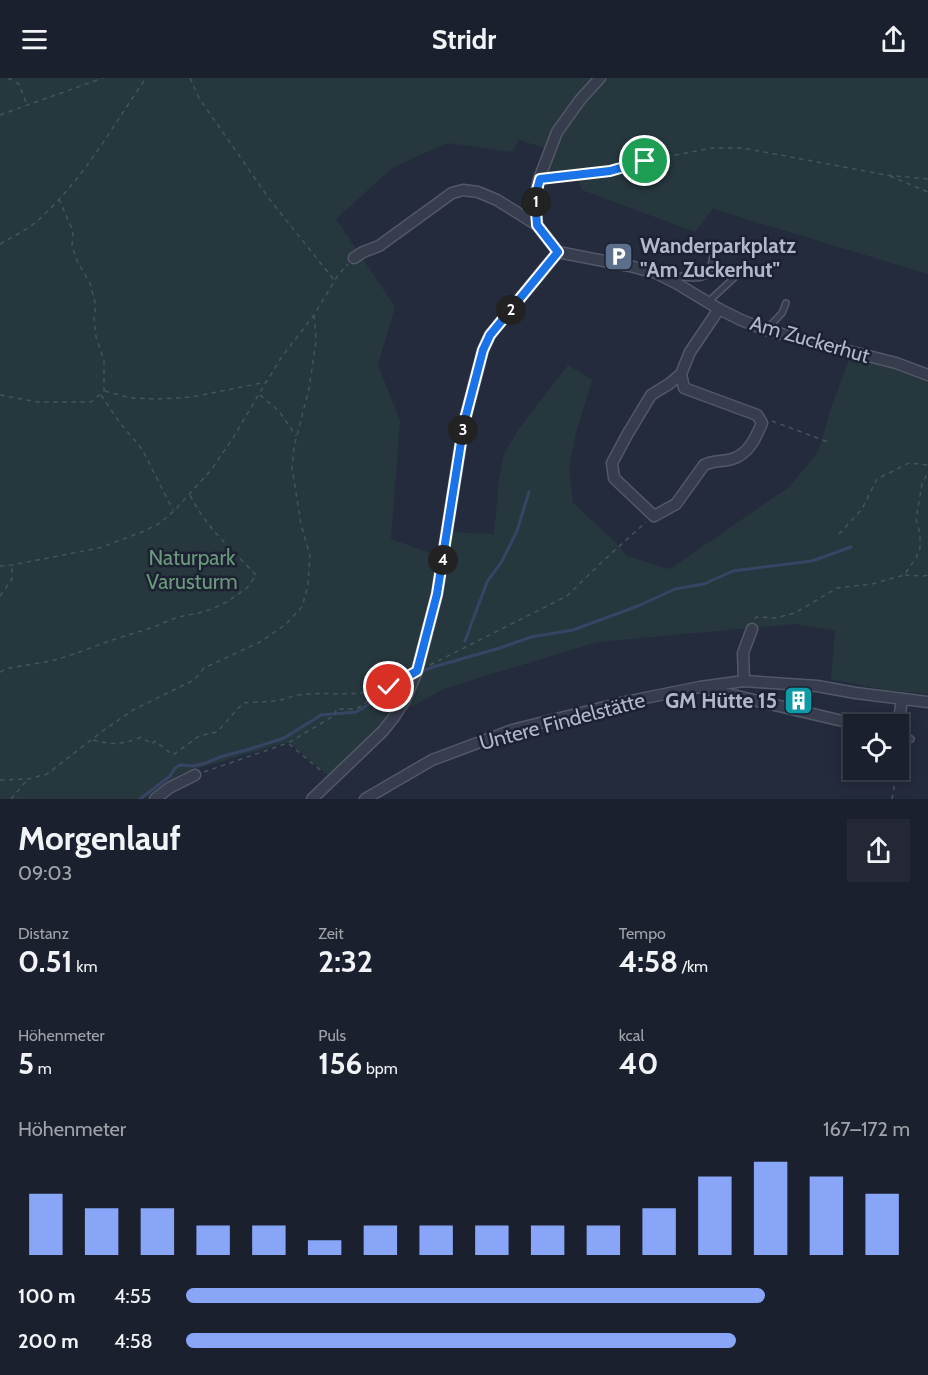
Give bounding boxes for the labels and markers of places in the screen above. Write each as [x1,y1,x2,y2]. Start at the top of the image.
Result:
pin [619,135,670,186]
pin: 1 [521,187,551,217]
place label: Wanderparkplatz "Am Zuckerhut" [640,233,796,282]
parking icon: Wanderparkplatz "Am Zuckerhut" [603,241,635,273]
pin: 2 [496,295,526,325]
pin: 3 [448,415,478,445]
pin: 4 [428,545,458,575]
pin [363,661,414,712]
building icon: GM Hütte 15 [782,684,814,716]
place label: GM Hütte 15 [665,688,777,713]

